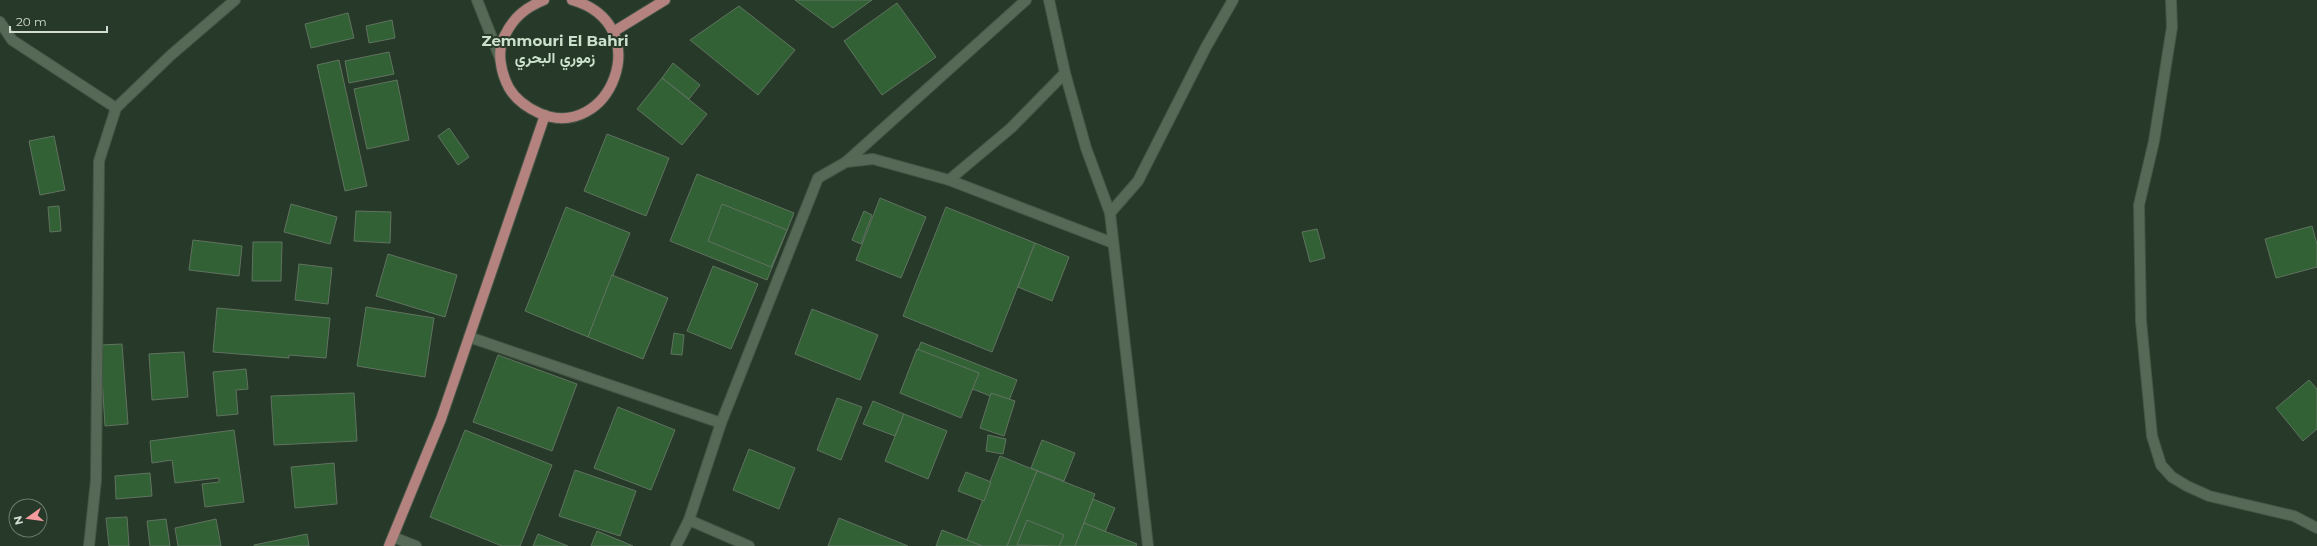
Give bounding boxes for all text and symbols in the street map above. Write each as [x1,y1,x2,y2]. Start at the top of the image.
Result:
scale bar [10,8,107,34]
text: 20 m [16,14,47,29]
district label: Zemmouri El Bahri زموري البحري [481,31,629,71]
north arrow [8,498,48,538]
text: N [10,514,26,526]

